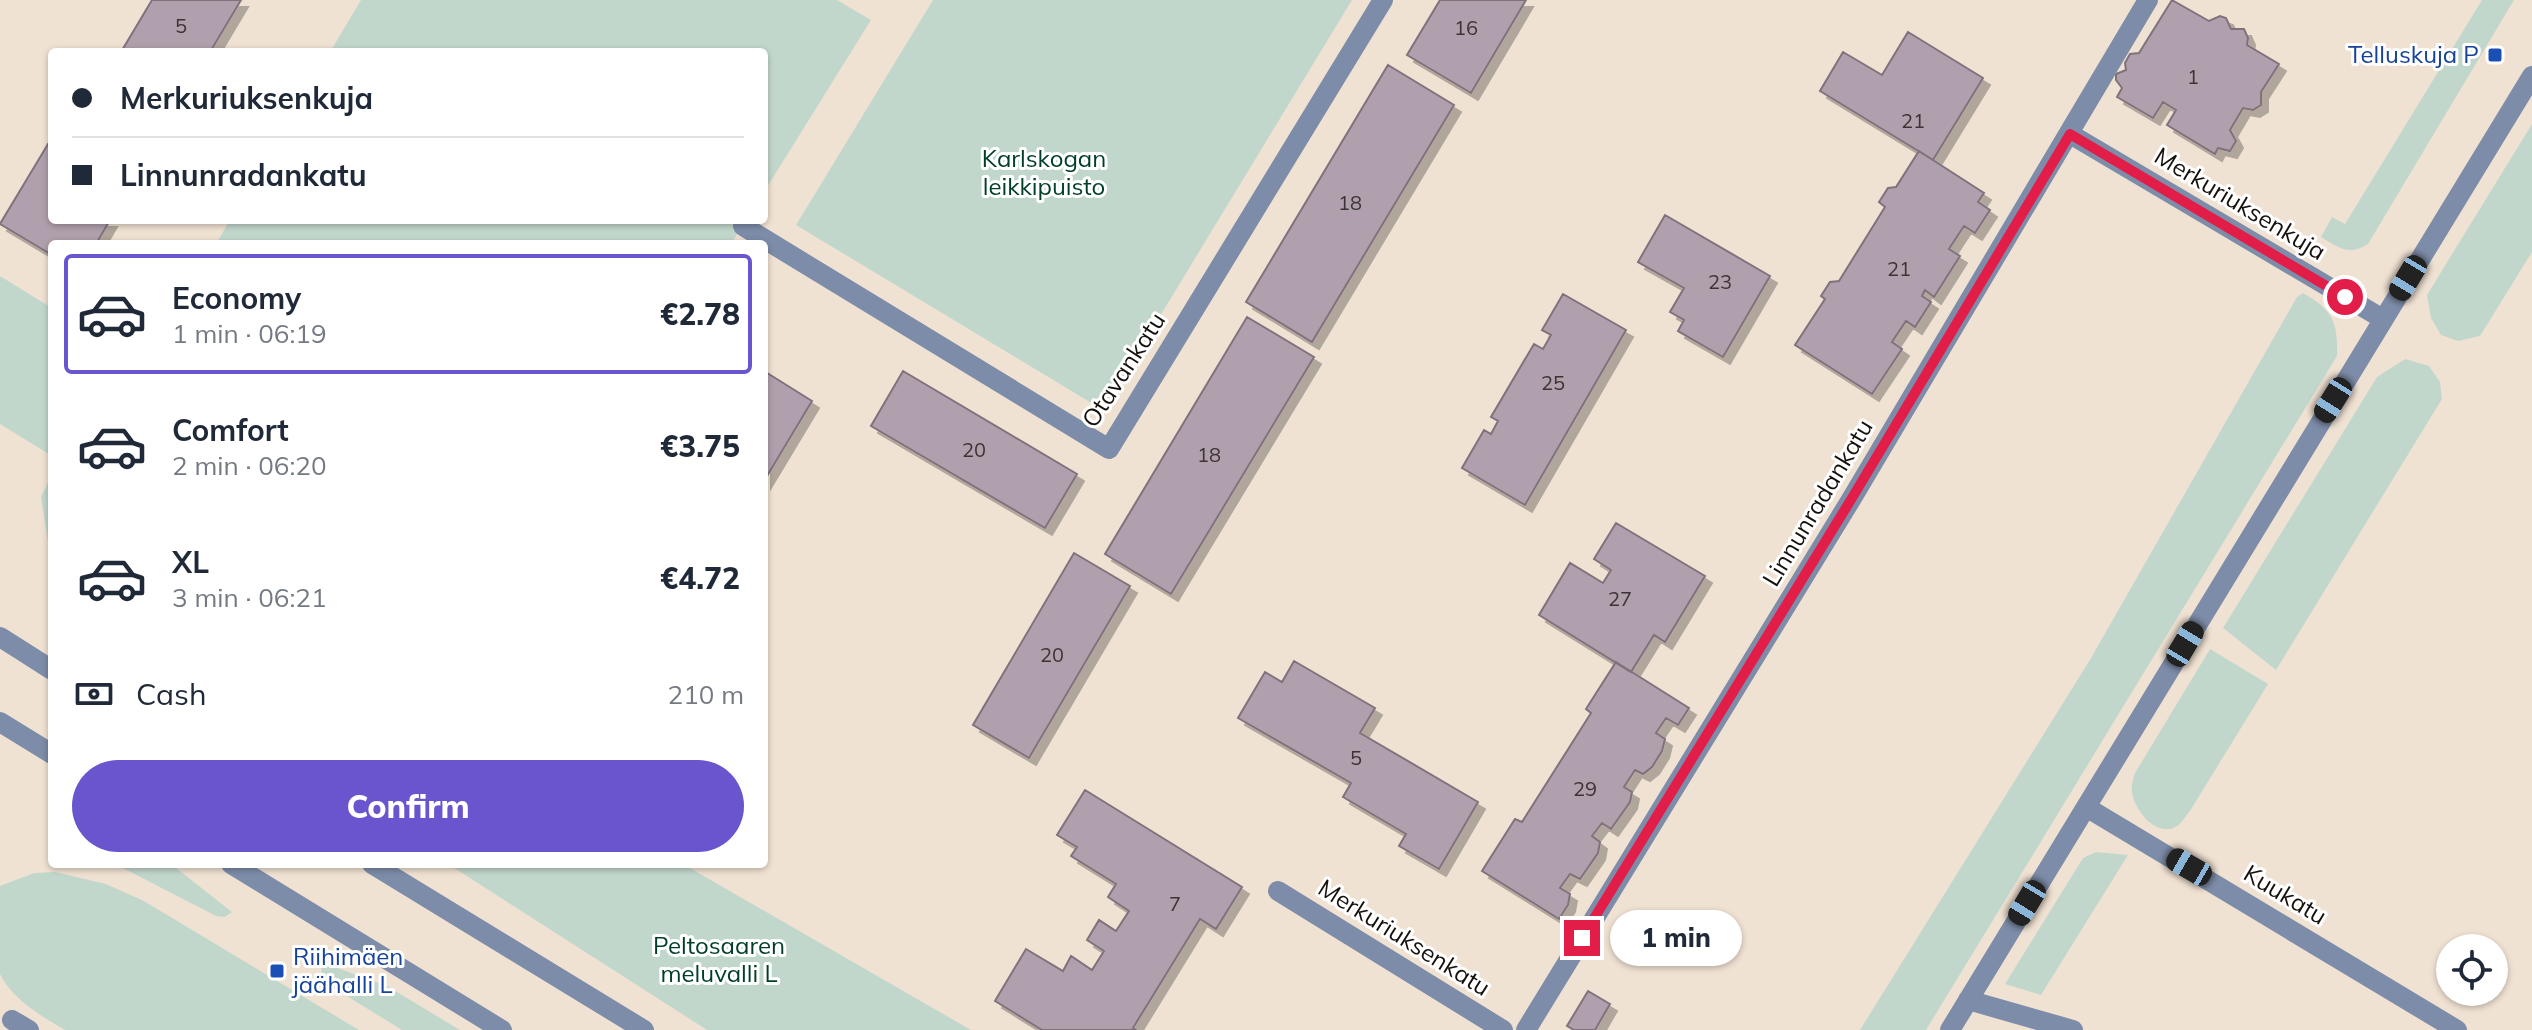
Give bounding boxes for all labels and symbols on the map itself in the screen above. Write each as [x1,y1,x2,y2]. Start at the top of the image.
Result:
house number: 5 [175,13,187,38]
house number: 16 [1454,15,1478,40]
place label: Telluskuja P [2348,39,2479,69]
marker: Telluskuja P [2486,46,2504,64]
house number: 1 [2187,64,2199,89]
house number: 21 [1901,108,1925,133]
street label: Merkuriuksenkuja [2150,140,2332,266]
park label: Karlskogan leikkipuisto [982,143,1106,201]
house number: 18 [1338,190,1362,215]
car [2385,251,2431,305]
house number: 21 [1887,256,1911,281]
house number: 23 [1708,269,1732,294]
route start [2327,279,2363,315]
street label: Otavankatu [1075,306,1171,433]
house number: 25 [1541,370,1565,395]
car [2310,373,2356,427]
street label: Linnunradankatu [1755,414,1879,591]
house number: 20 [962,437,986,462]
house number: 18 [1197,442,1221,467]
house number: 27 [1608,586,1632,611]
car [2162,617,2208,671]
house number: 20 [1040,642,1064,667]
house number: 5 [1350,745,1362,770]
house number: 29 [1573,776,1597,801]
car [2162,845,2216,889]
street label: Kuukatu [2239,858,2332,931]
street label: Merkuriuksenkatu [1313,872,1496,1002]
car [2004,876,2050,930]
house number: 7 [1169,891,1181,916]
callout: 1 min [1610,910,1742,966]
route end [1564,920,1600,956]
park label: Peltosaaren meluvalli L [653,930,785,988]
place label: Riihimäen jäähalli L [291,941,403,999]
marker: Riihimäen jäähalli L [268,962,286,980]

